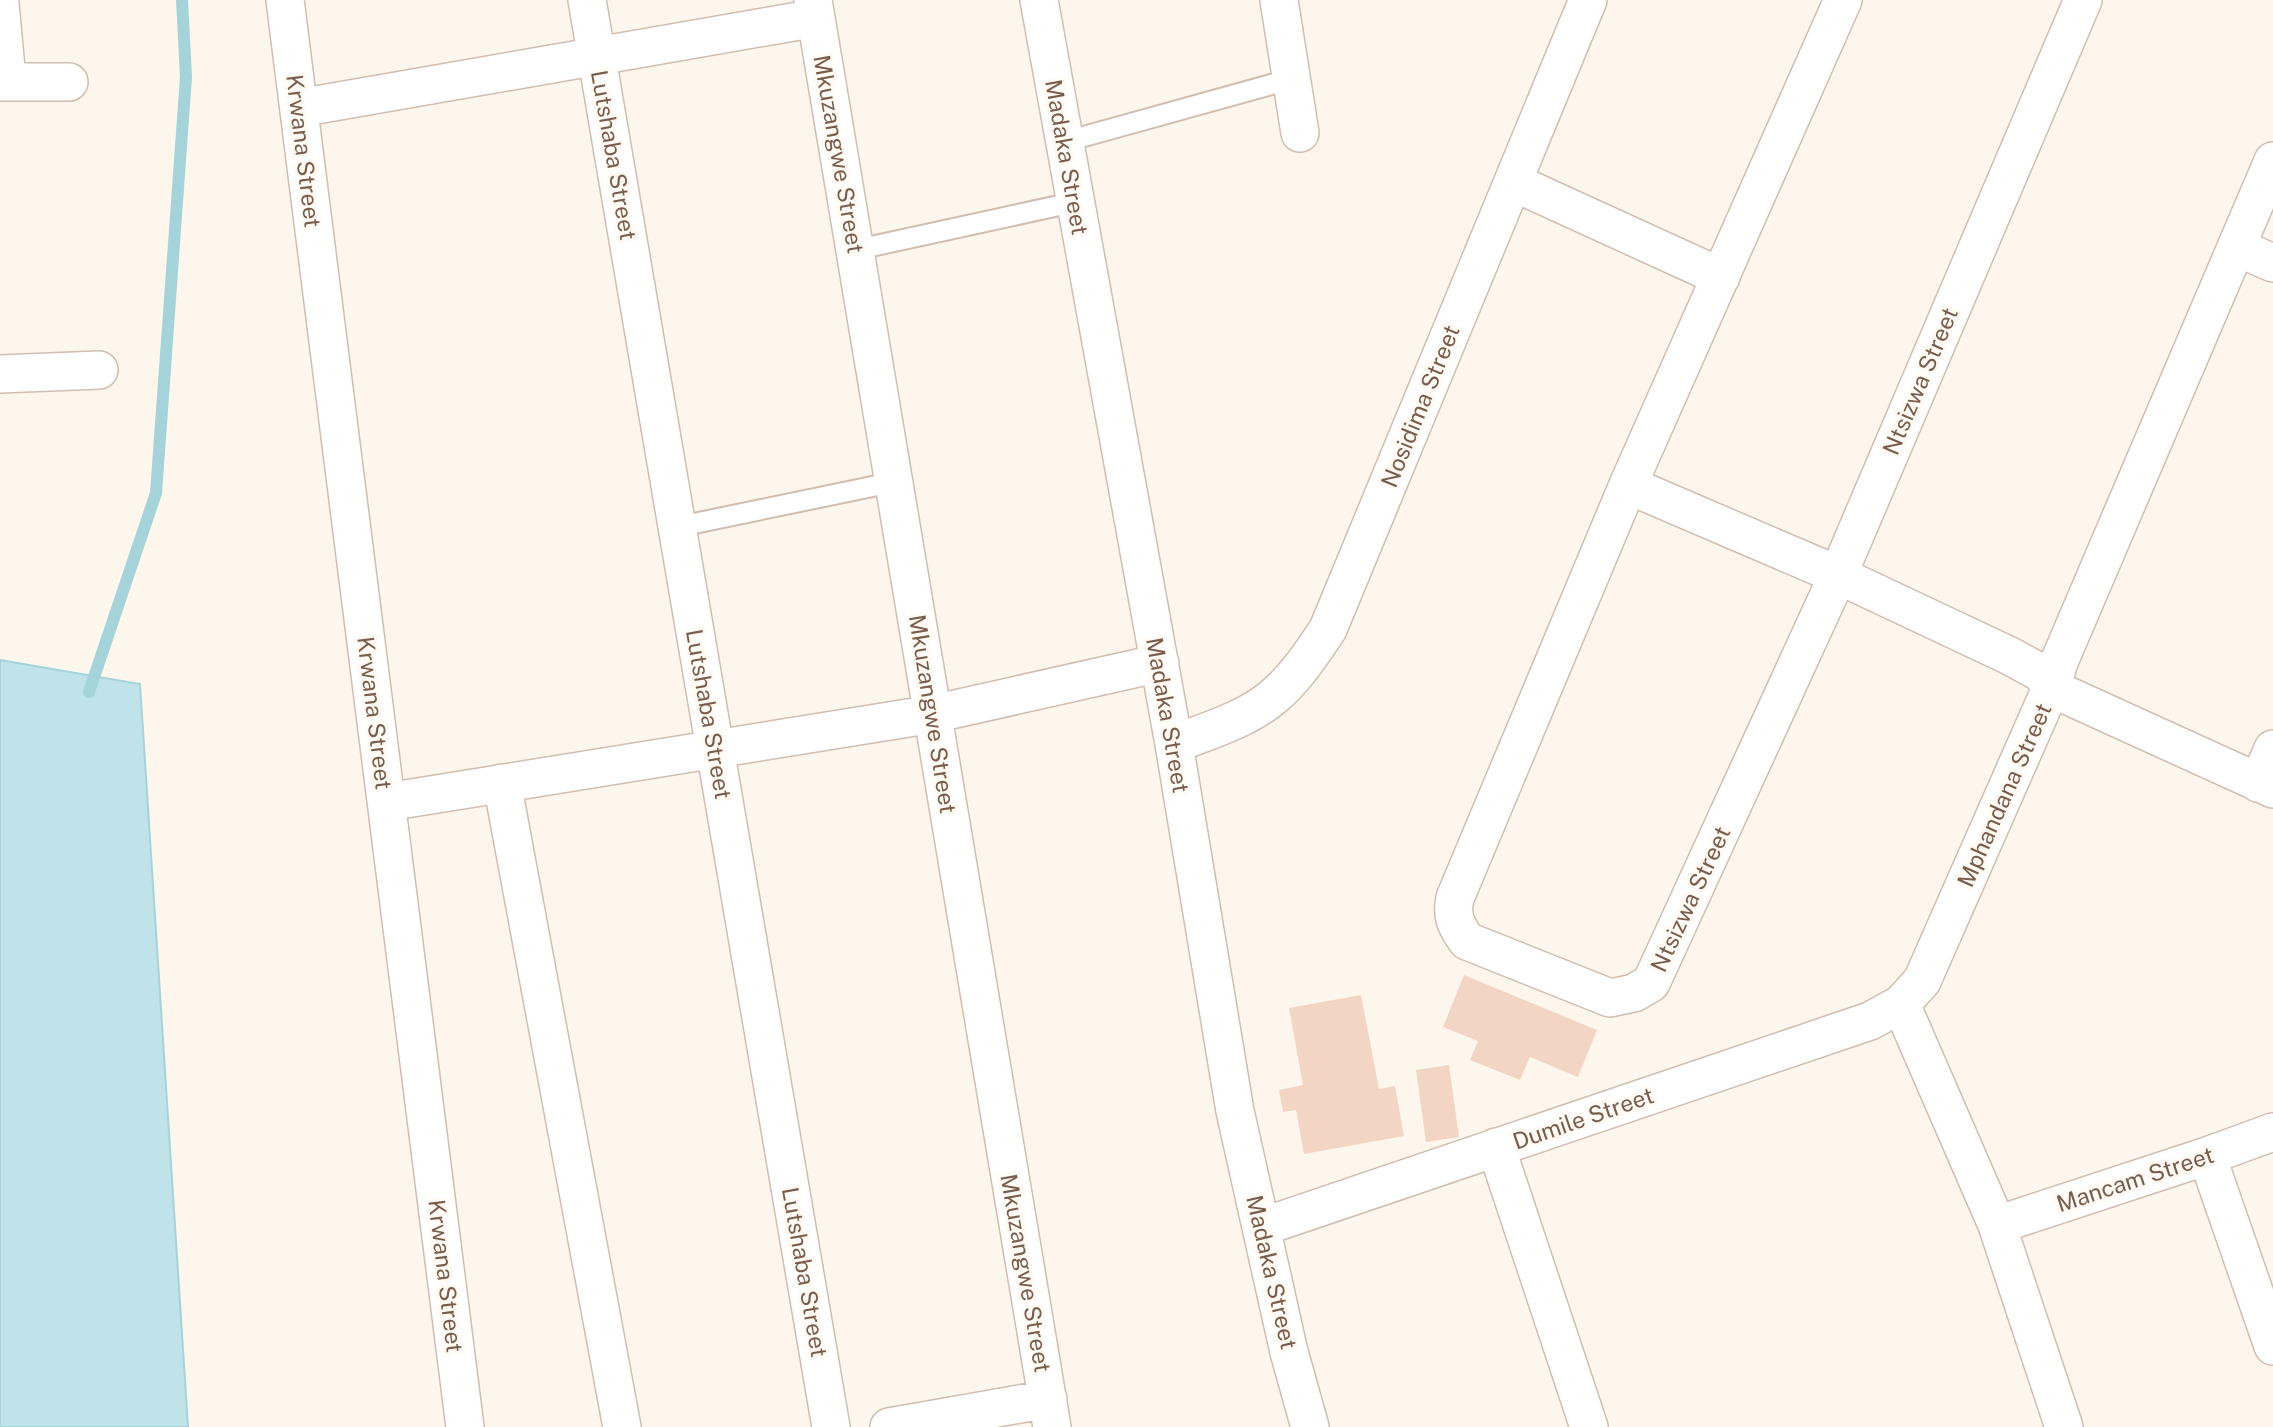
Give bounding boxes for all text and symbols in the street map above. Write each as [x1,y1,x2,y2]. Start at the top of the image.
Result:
street label: Mkuzangwe Street [808,53,870,255]
street label: Lutshaba Street [586,68,642,242]
street label: Krwana Street [281,73,327,229]
street label: Madaka Street [1040,77,1094,237]
street label: Ntsizwa Street [1877,303,1963,459]
street label: Nosidima Street [1375,321,1465,491]
street label: Mkuzangwe Street [904,613,962,815]
street label: Lutshaba Street [681,627,737,801]
street label: Krwana Street [352,635,398,791]
street label: Madaka Street [1141,635,1195,795]
street label: Mphandana Street [1951,699,2057,891]
street label: Ntsizwa Street [1644,822,1736,976]
street label: Dumile Street [1509,1081,1657,1155]
street label: Mancam Street [2053,1141,2217,1217]
street label: Mkuzangwe Street [995,1172,1057,1374]
street label: Lutshaba Street [777,1185,833,1359]
street label: Madaka Street [1241,1192,1303,1352]
street label: Krwana Street [423,1198,469,1354]

